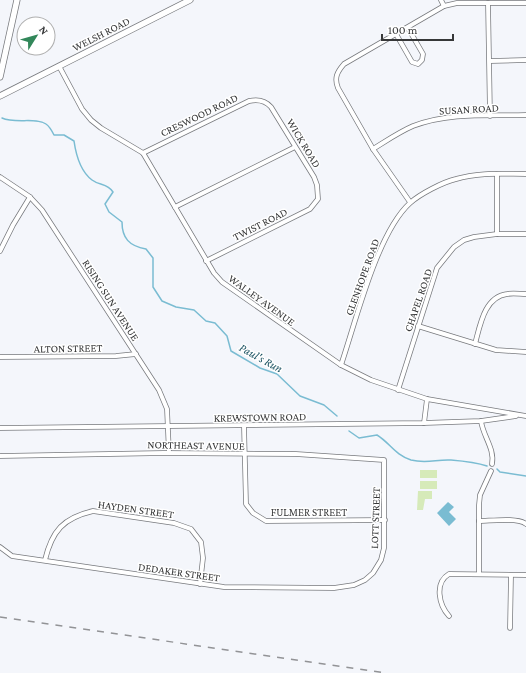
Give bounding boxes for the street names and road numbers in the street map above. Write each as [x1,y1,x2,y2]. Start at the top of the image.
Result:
street label: WELSH ROAD [70,14,132,54]
street label: CRESWOOD ROAD [158,91,240,139]
street label: SUSAN ROAD [439,101,499,117]
street label: WICK ROAD [285,116,323,170]
street label: TWIST ROAD [231,205,289,243]
street label: GLENHOPE ROAD [343,237,381,317]
street label: RISING SUN AVENUE [80,257,142,343]
street label: CHAPEL ROAD [402,267,434,333]
street label: WALLEY AVENUE [226,272,298,328]
street label: ALTON STREET [34,341,102,355]
street label: KREWSTOWN ROAD [214,410,306,424]
street label: NORTHEAST AVENUE [147,438,245,452]
street label: LOTT STREET [368,487,382,549]
street label: HAYDEN STREET [97,498,175,520]
street label: FULMER STREET [271,506,347,518]
street label: DEDAKER STREET [137,560,221,584]

